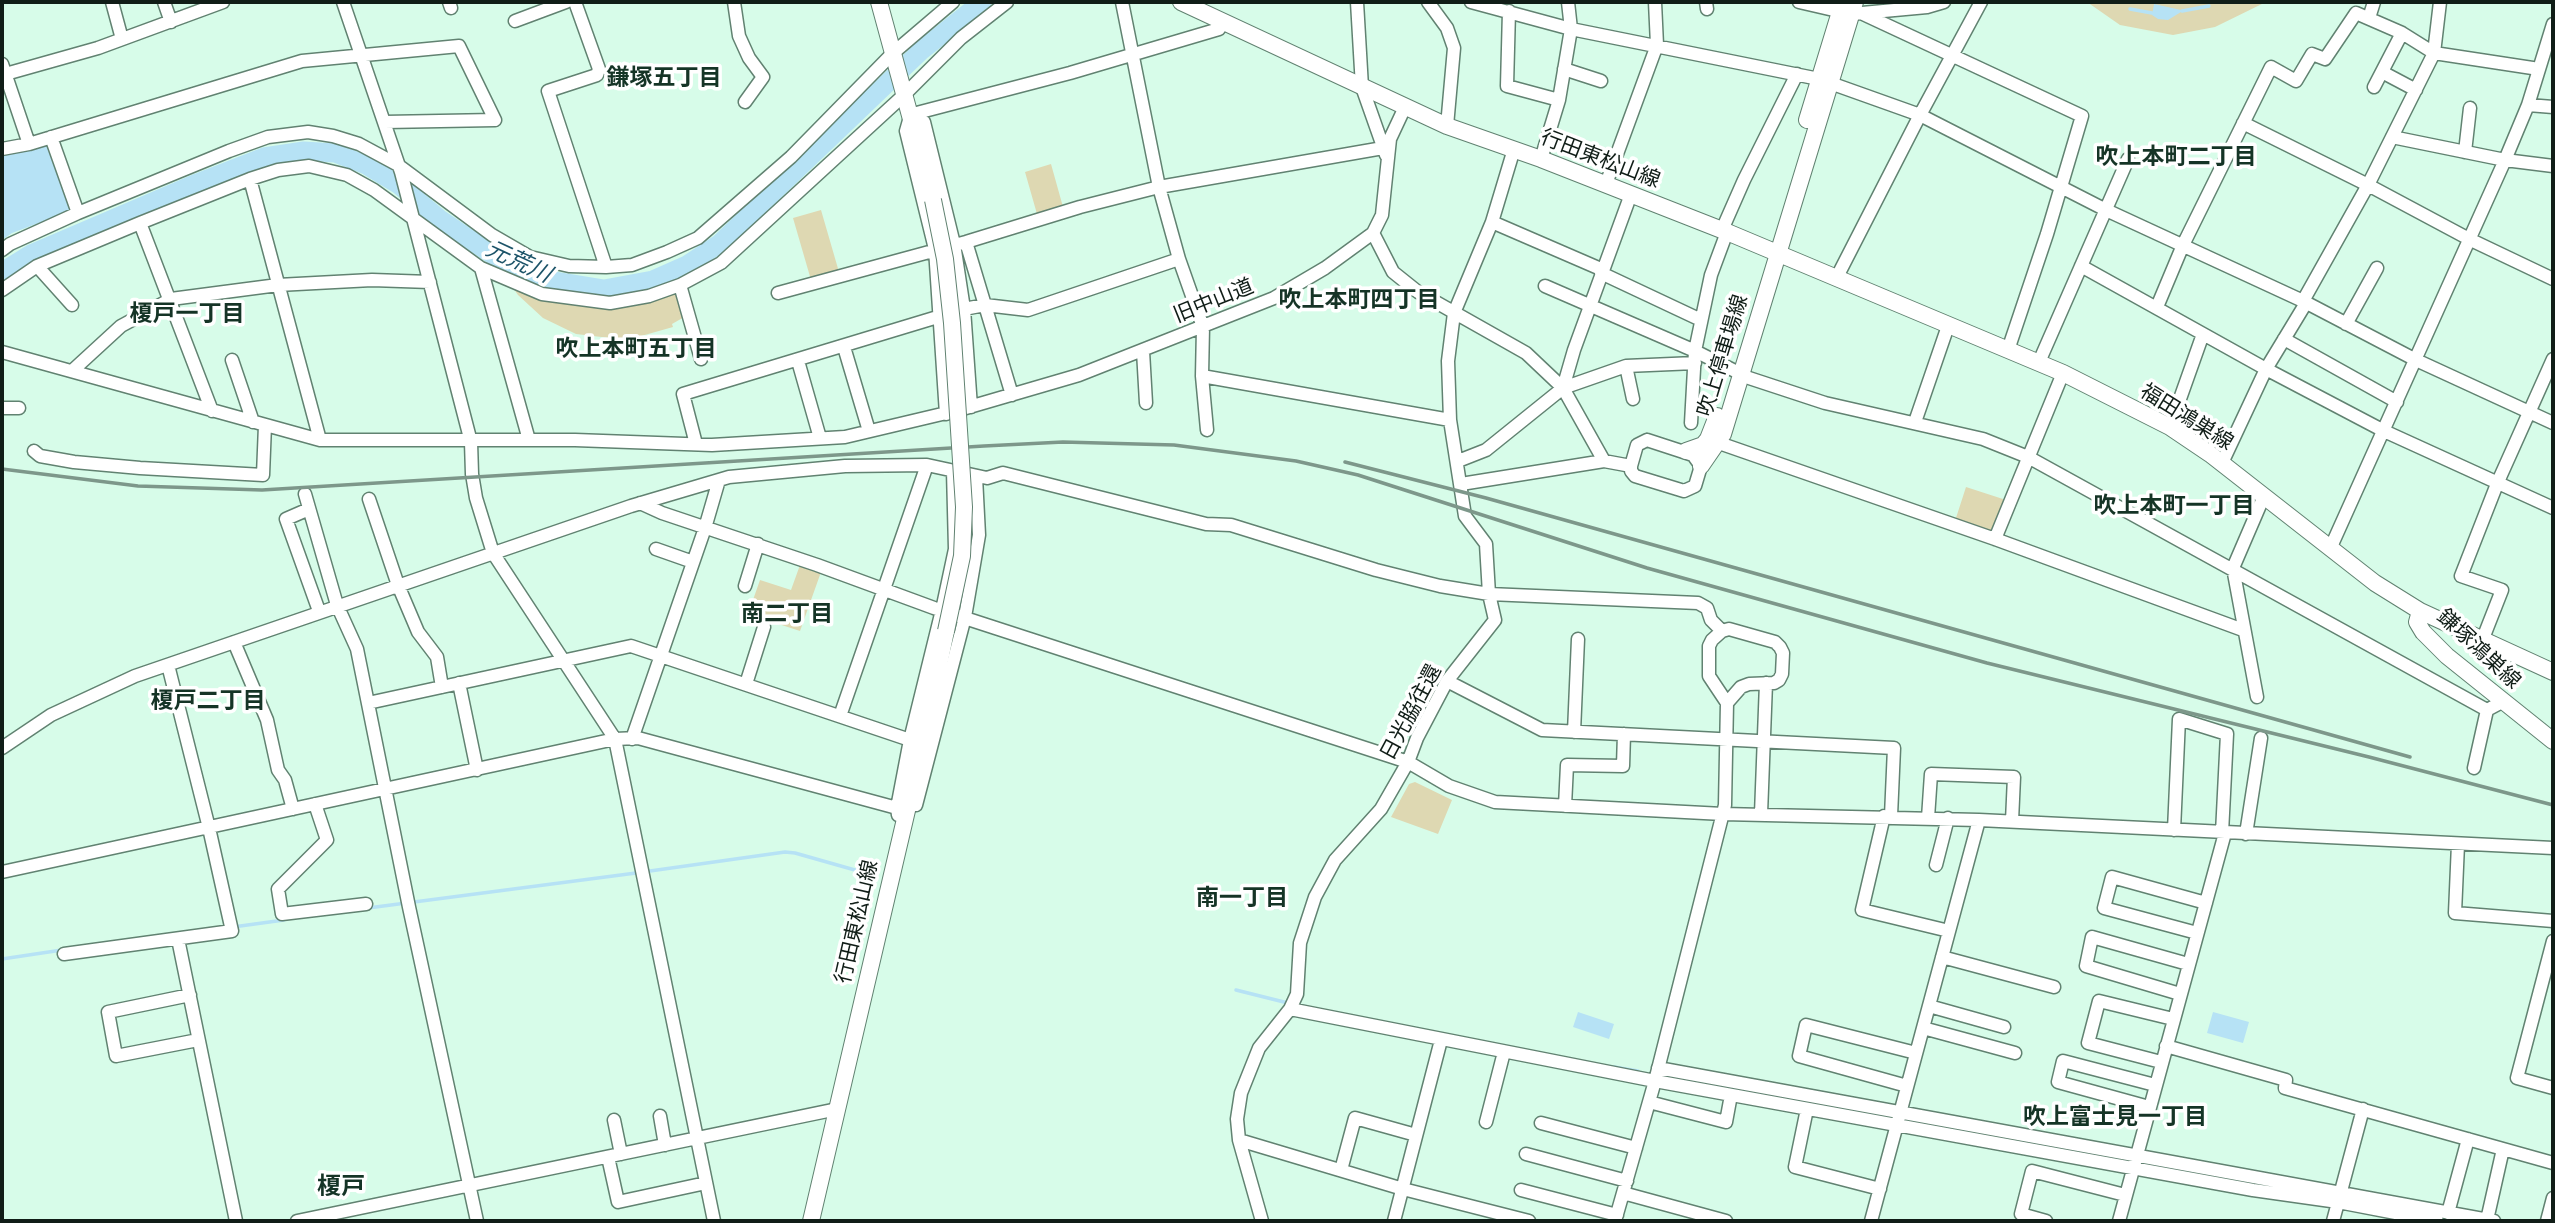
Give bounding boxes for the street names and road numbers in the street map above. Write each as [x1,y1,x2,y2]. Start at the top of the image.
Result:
street label: 行田東松山線 [1537,126,1663,194]
street label: 旧中山道 [1170,275,1258,329]
street label: 吹上停車場線 [1694,292,1754,420]
street label: 福田鴻巣線 [2135,379,2237,457]
street label: 鎌塚鴻巣線 [2431,605,2525,695]
street label: 日光脇往還 [1376,661,1448,765]
street label: 行田東松山線 [832,858,884,986]

